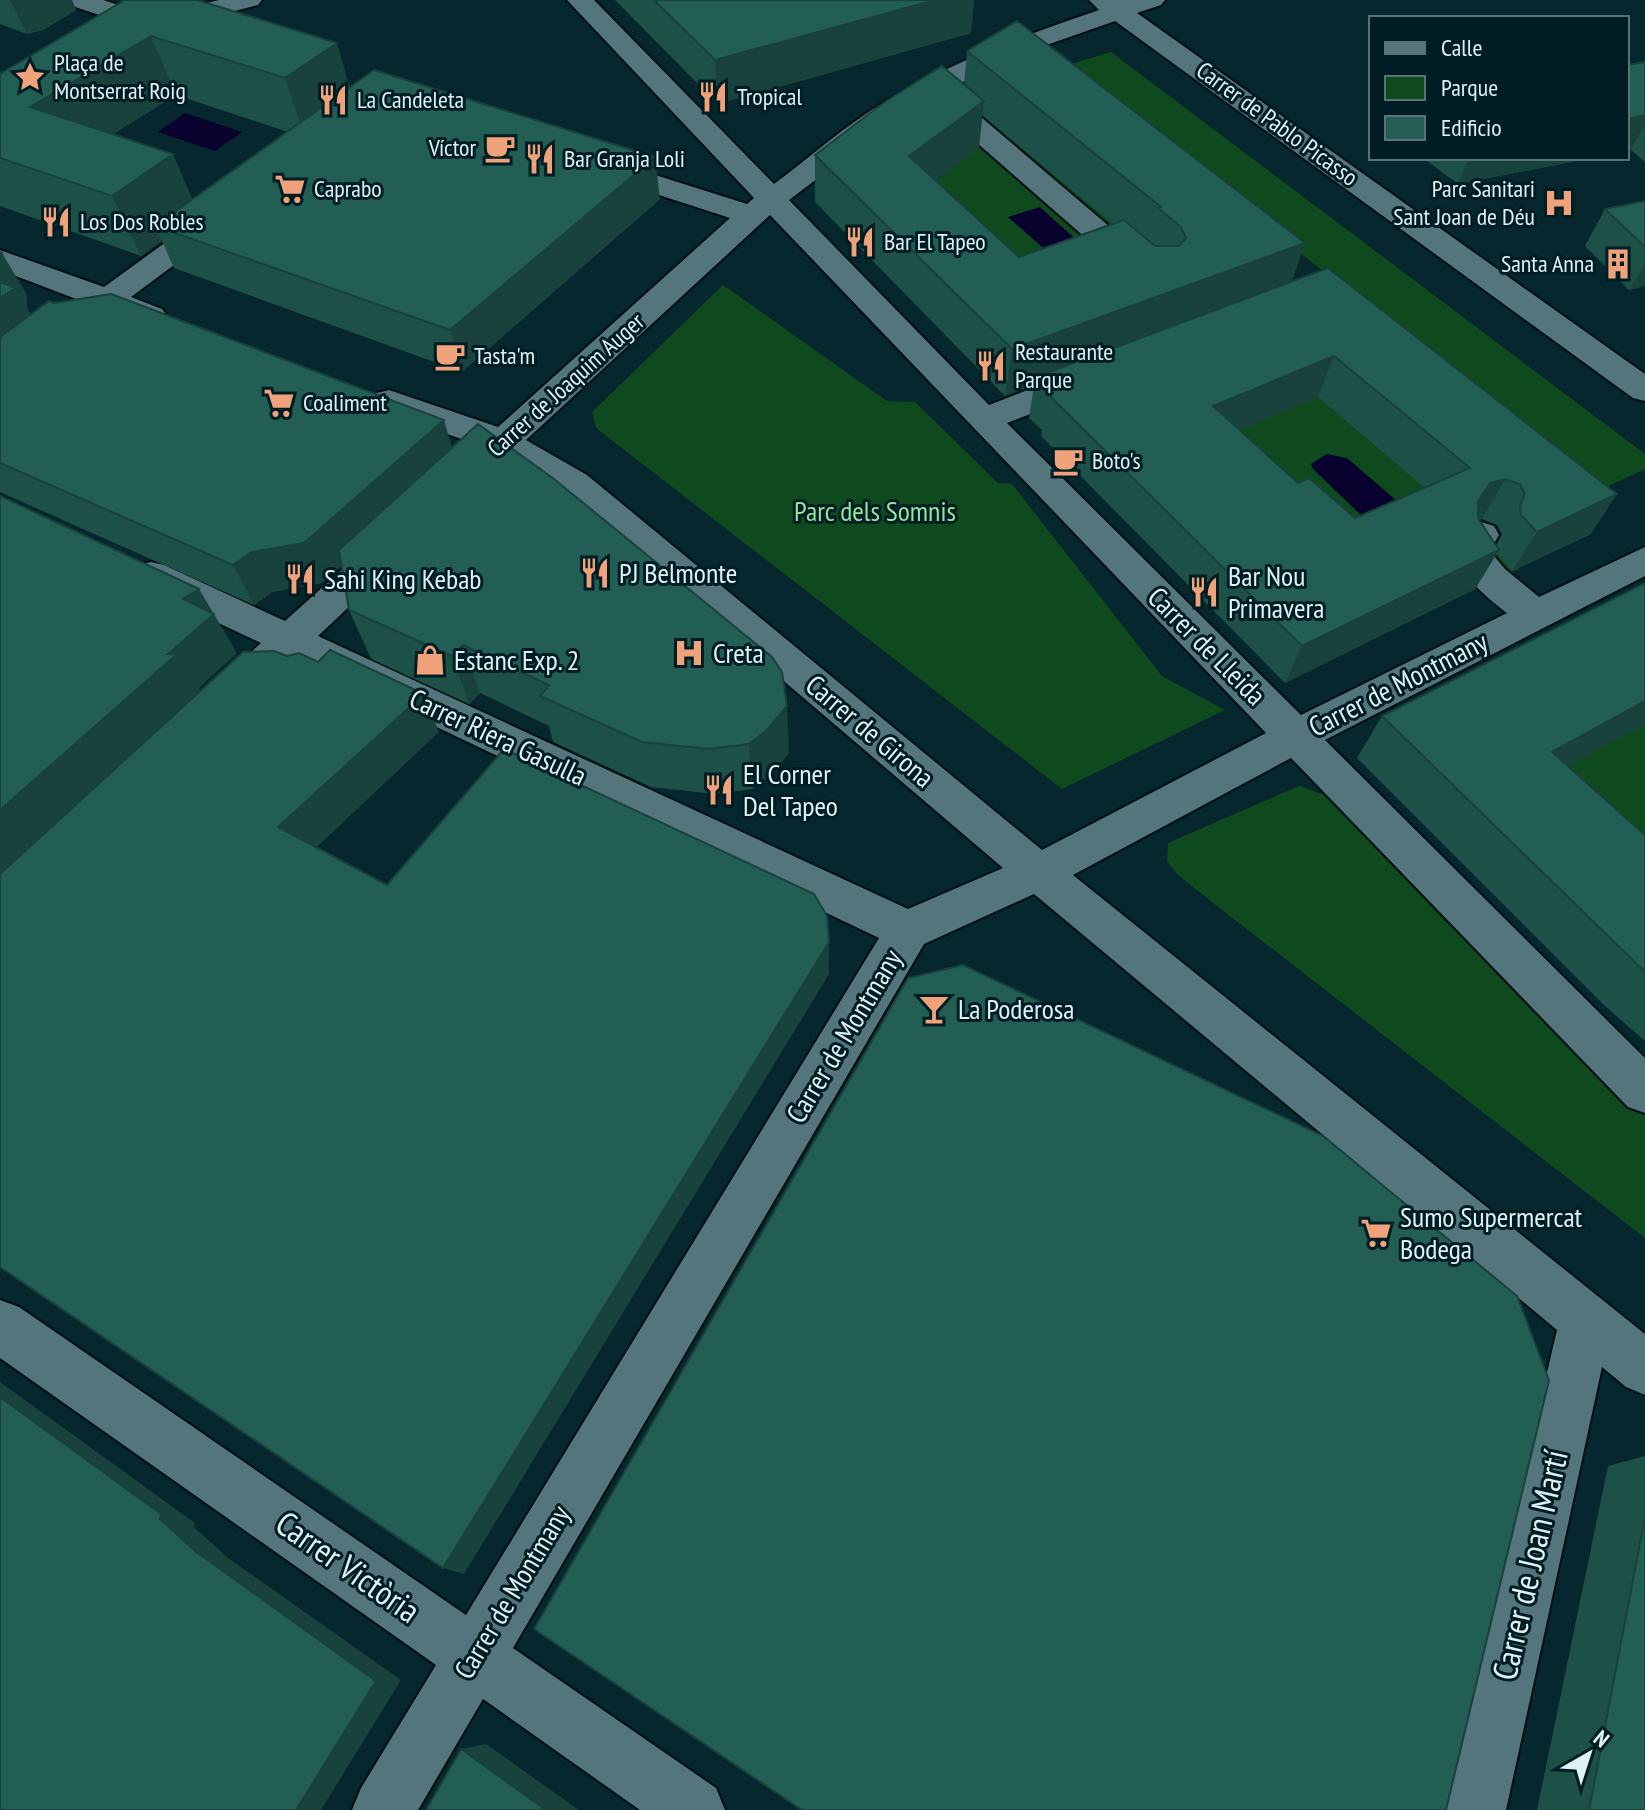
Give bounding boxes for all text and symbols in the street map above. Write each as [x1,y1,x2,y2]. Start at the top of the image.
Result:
legend [1369,16,1629,160]
text: Calle [1441,32,1482,63]
place label: Plaça de Montserrat Roig [54,47,186,106]
street label: Carrer de Pablo Picasso [1190,55,1364,193]
place icon: Plaça de Montserrat Roig [13,60,47,94]
text: Parque [1441,72,1498,103]
restaurant icon: Tropical [696,80,730,114]
place label: Tropical [737,81,802,112]
restaurant icon: La Candeleta [316,83,350,117]
place label: La Candeleta [357,84,464,115]
text: Edificio [1441,112,1502,143]
cafe icon: Víctor [483,131,517,165]
place label: Víctor [428,132,476,163]
restaurant icon: Bar Granja Loli [523,142,557,176]
place label: Bar Granja Loli [564,143,685,174]
supermarket icon: Caprabo [273,172,307,206]
place label: Caprabo [314,173,382,204]
place label: Parc Sanitari Sant Joan de Déu [1393,173,1535,232]
hospital icon: Parc Sanitari Sant Joan de Déu [1542,186,1576,220]
restaurant icon: Los Dos Robles [39,205,73,239]
place label: Los Dos Robles [80,206,204,237]
restaurant icon: Bar El Tapeo [843,225,877,259]
place label: Bar El Tapeo [884,226,986,257]
building icon: Santa Anna [1601,247,1635,281]
place label: Santa Anna [1501,248,1594,279]
street label: Carrer de Joaquim Auger [481,306,651,463]
place label: Restaurante Parque [1015,336,1113,395]
cafe icon: Tasta'm [433,339,467,373]
place label: Tasta'm [474,340,535,371]
restaurant icon: Restaurante Parque [974,349,1008,383]
supermarket icon: Coaliment [262,386,296,420]
place label: Coaliment [303,387,387,418]
cafe icon: Boto's [1051,444,1085,478]
place label: Boto's [1092,445,1141,476]
park label: Parc dels Somnis [794,492,956,529]
place label: PJ Belmonte [619,554,737,591]
restaurant icon: PJ Belmonte [578,556,612,590]
place label: Bar Nou Primavera [1228,557,1324,626]
place label: Sahi King Kebab [324,560,482,597]
restaurant icon: Sahi King Kebab [283,562,317,596]
restaurant icon: Bar Nou Primavera [1187,575,1221,609]
street label: Carrer de Lleida [1140,578,1275,713]
street label: Carrer de Montmany [1302,622,1494,745]
place label: Creta [713,634,764,671]
hospital icon: Creta [672,636,706,670]
place label: Estanc Exp. 2 [454,641,579,678]
shop icon: Estanc Exp. 2 [413,643,447,677]
street label: Carrer de Girona [798,666,942,795]
street label: Carrer Riera Gasulla [404,679,593,794]
place label: El Corner Del Tapeo [743,755,838,824]
restaurant icon: El Corner Del Tapeo [702,773,736,807]
street label: Carrer de Montmany [777,942,910,1129]
place label: La Poderosa [958,990,1074,1027]
bar icon: La Poderosa [917,992,951,1026]
place label: Sumo Supermercat Bodega [1400,1198,1583,1267]
supermarket icon: Sumo Supermercat Bodega [1359,1216,1393,1250]
street label: Carrer de Joan Martí [1481,1446,1577,1684]
street label: Carrer de Montmany [445,1498,578,1685]
street label: Carrer Victòria [268,1500,429,1632]
north arrow [1549,1714,1629,1794]
text: N [1588,1724,1615,1753]

